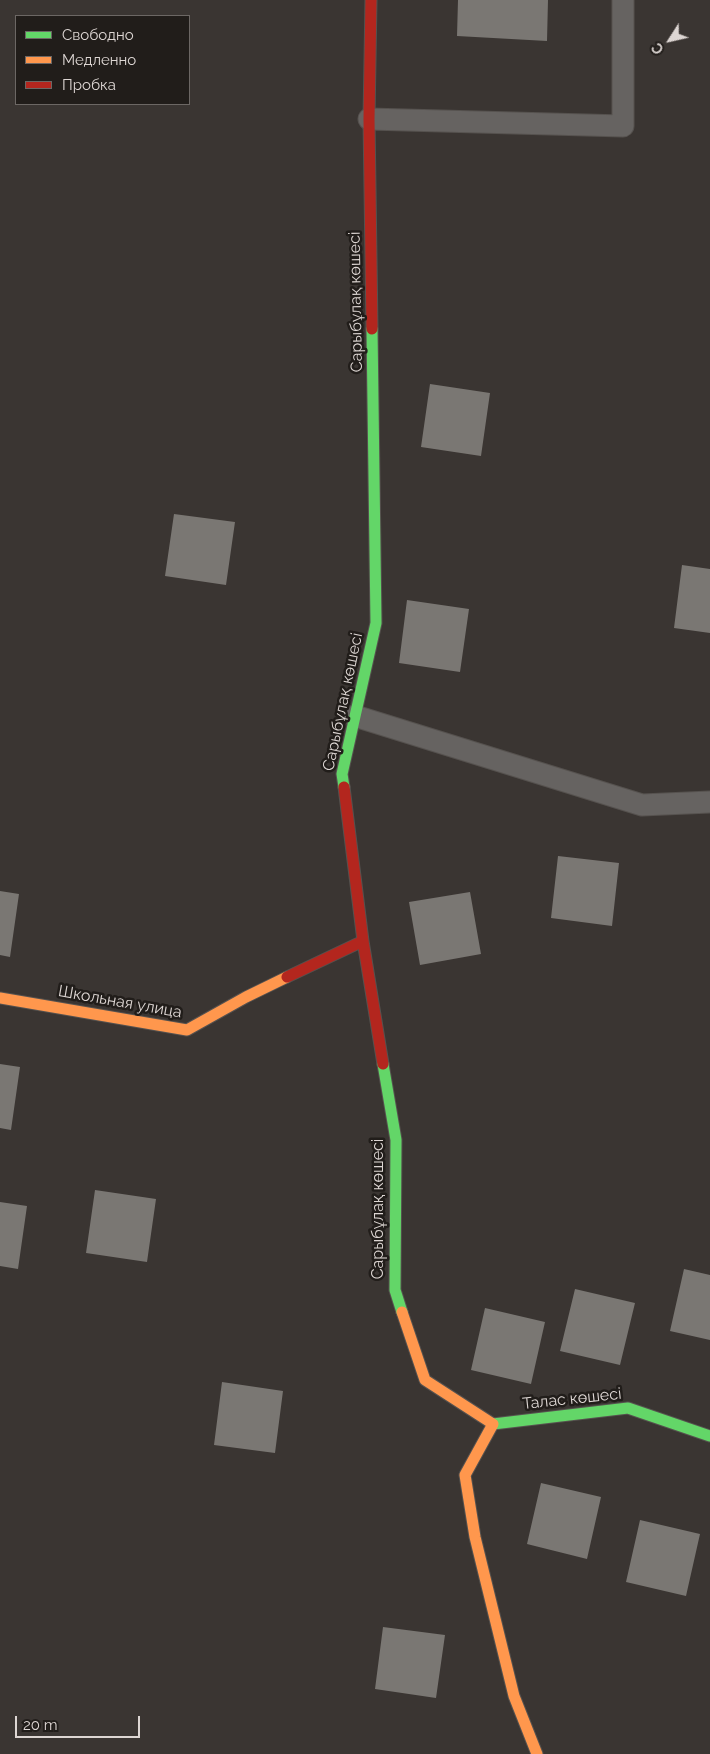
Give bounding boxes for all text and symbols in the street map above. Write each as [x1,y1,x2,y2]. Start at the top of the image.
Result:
legend [15,15,190,105]
north arrow [645,15,695,65]
text: Свободно [62,26,134,44]
text: С [648,40,667,57]
text: Медленно [62,51,136,69]
text: Пробка [62,76,116,94]
street label: Сарыбұлақ көшесі [345,231,367,373]
street label: Сарыбұлақ көшесі [319,631,367,773]
street label: Школьная улица [57,982,183,1022]
street label: Сарыбұлақ көшесі [368,1139,388,1279]
street label: Талас көшесі [522,1384,622,1414]
scale bar [18,1706,142,1738]
text: 20 m [23,1716,58,1734]

